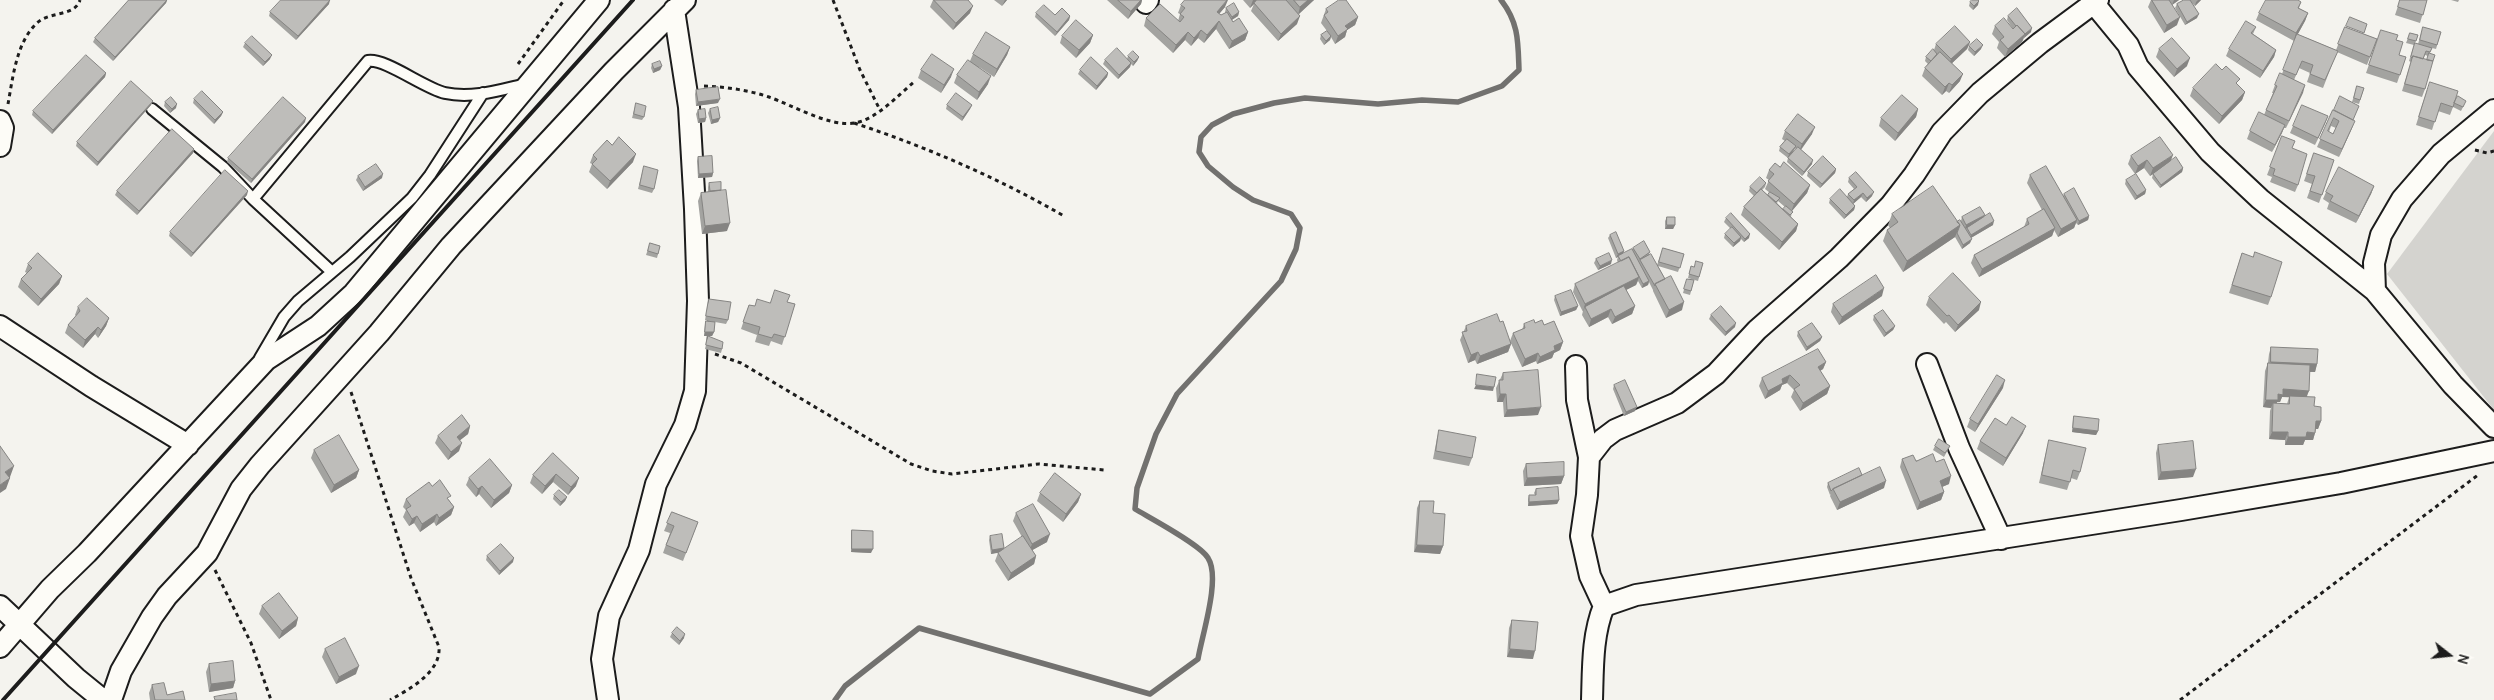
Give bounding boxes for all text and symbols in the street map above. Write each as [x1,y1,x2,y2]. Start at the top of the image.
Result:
north arrow [2424,630,2474,680]
text: N [2453,652,2473,666]

